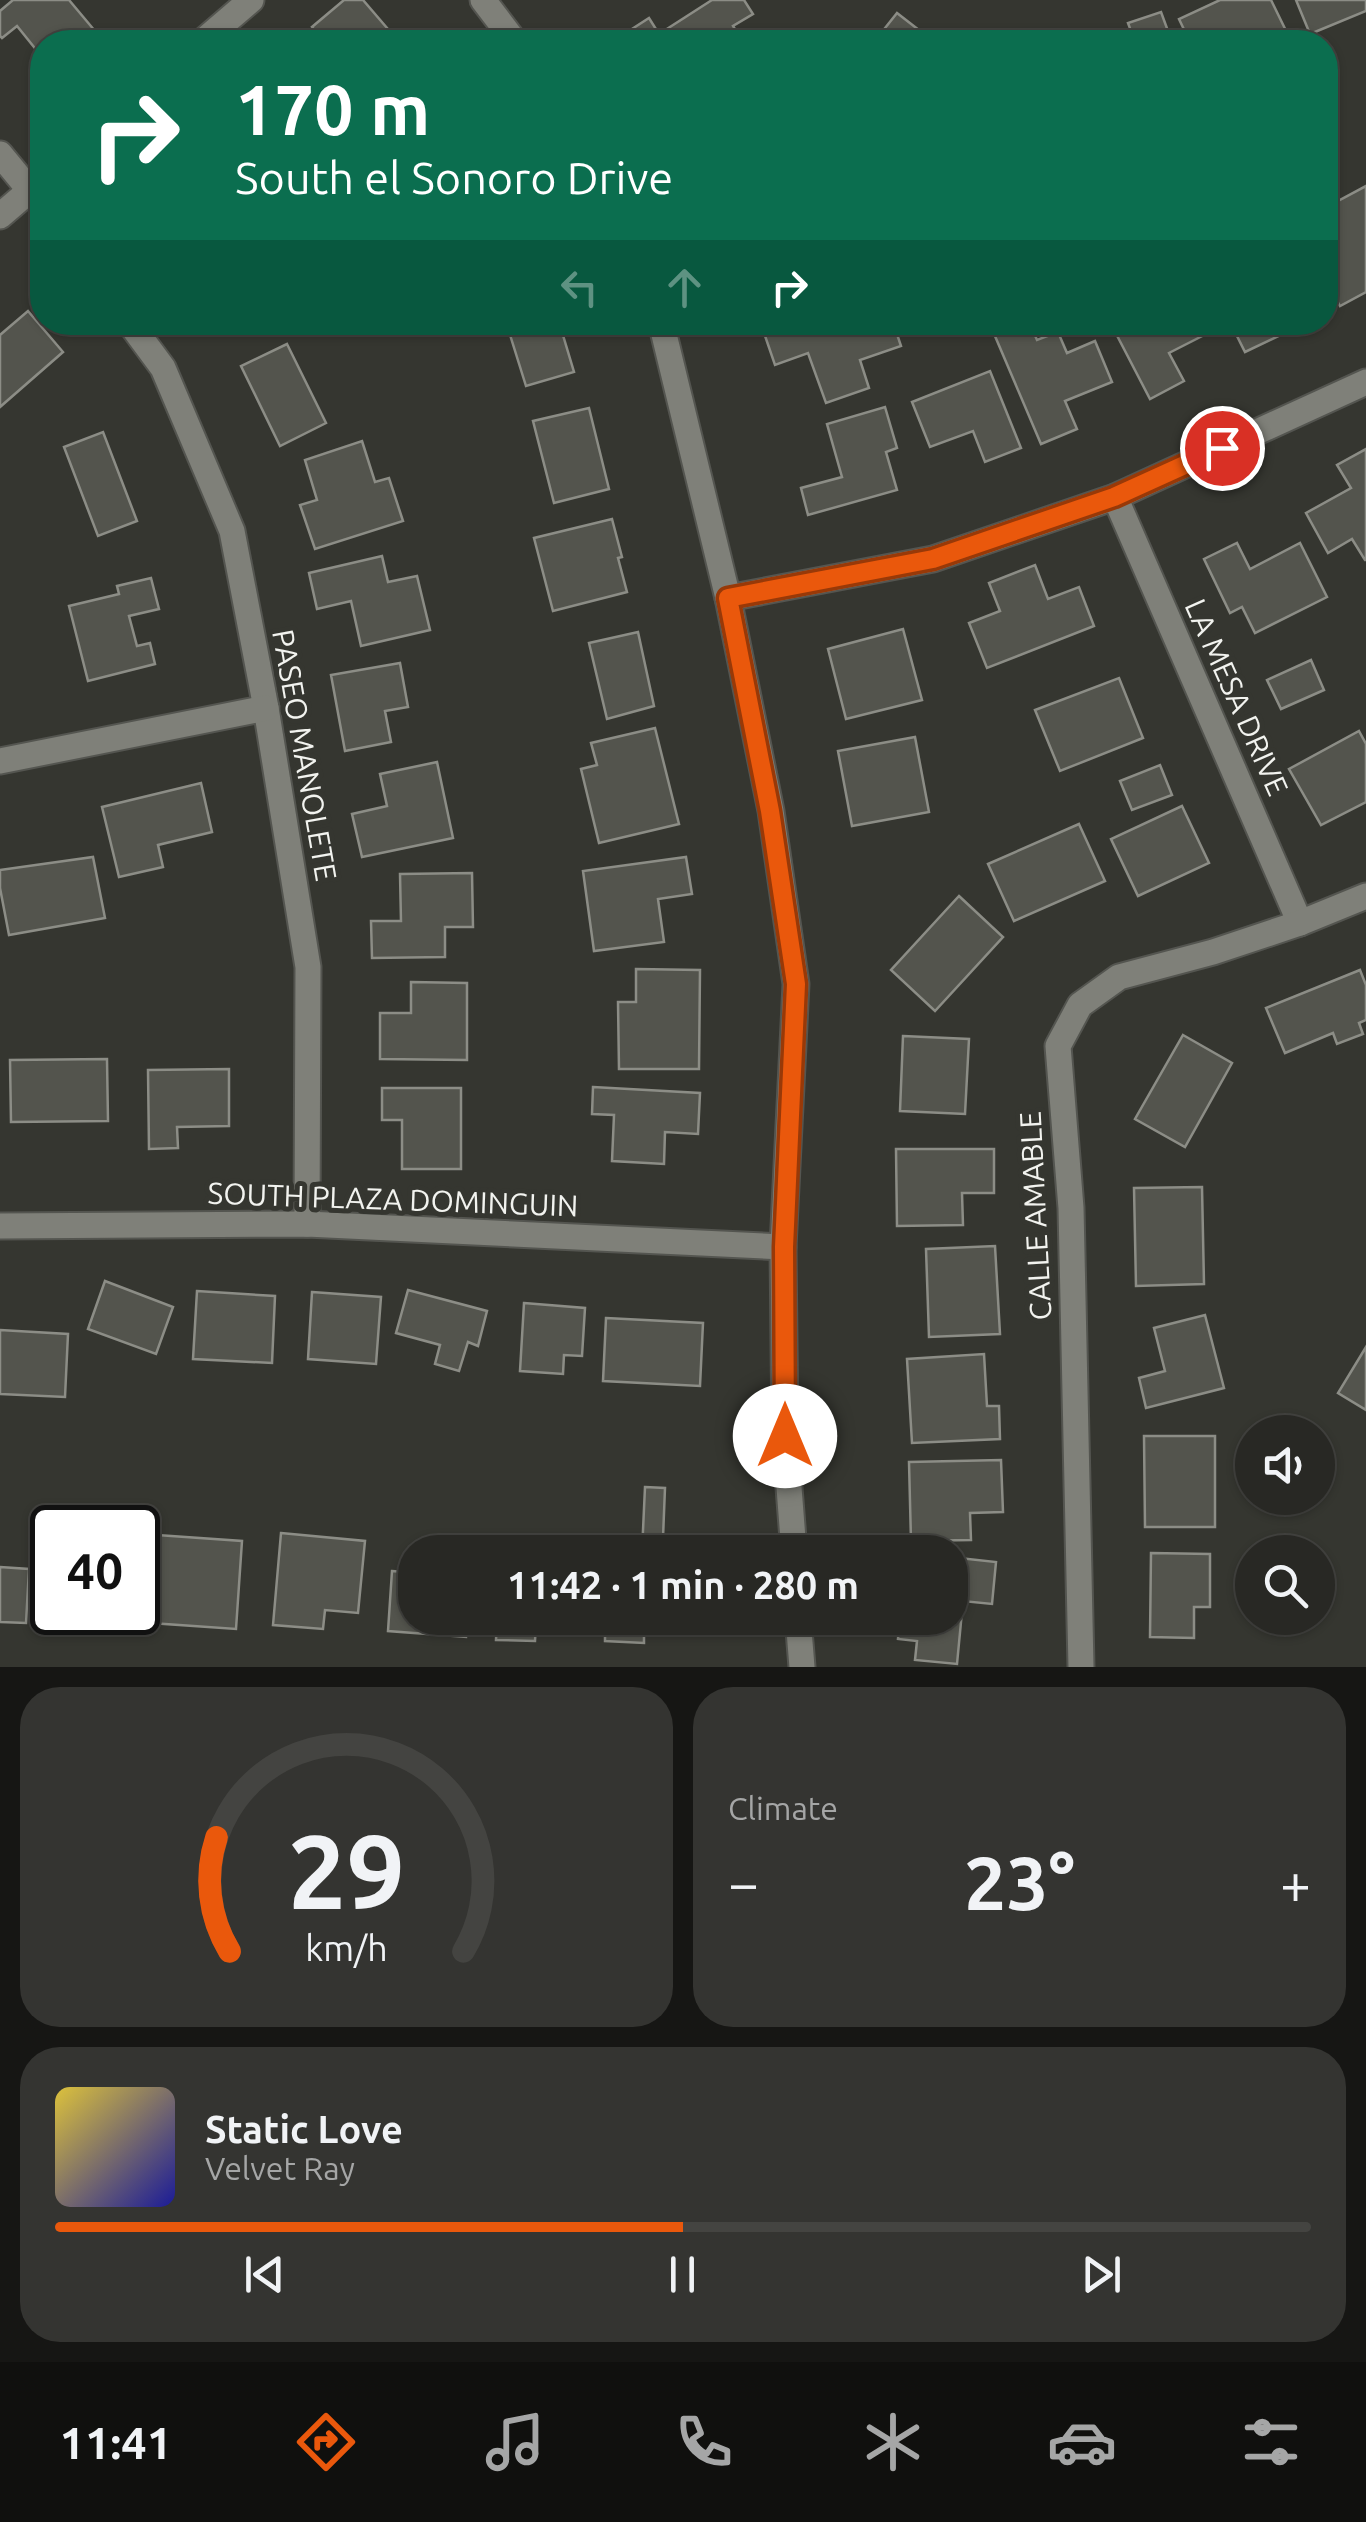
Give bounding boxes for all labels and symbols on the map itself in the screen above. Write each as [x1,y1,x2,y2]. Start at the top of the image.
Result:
pin [1180,406,1265,491]
street label: LA MESA DRIVE [1179,594,1295,800]
street label: PASEO MANOLETE [266,627,344,883]
street label: CALLE AMABLE [1013,1111,1057,1321]
street label: SOUTH PLAZA DOMINGUIN [207,1176,579,1222]
position arrow [733,1384,837,1488]
speed limit sign: 40 [30,1505,160,1635]

